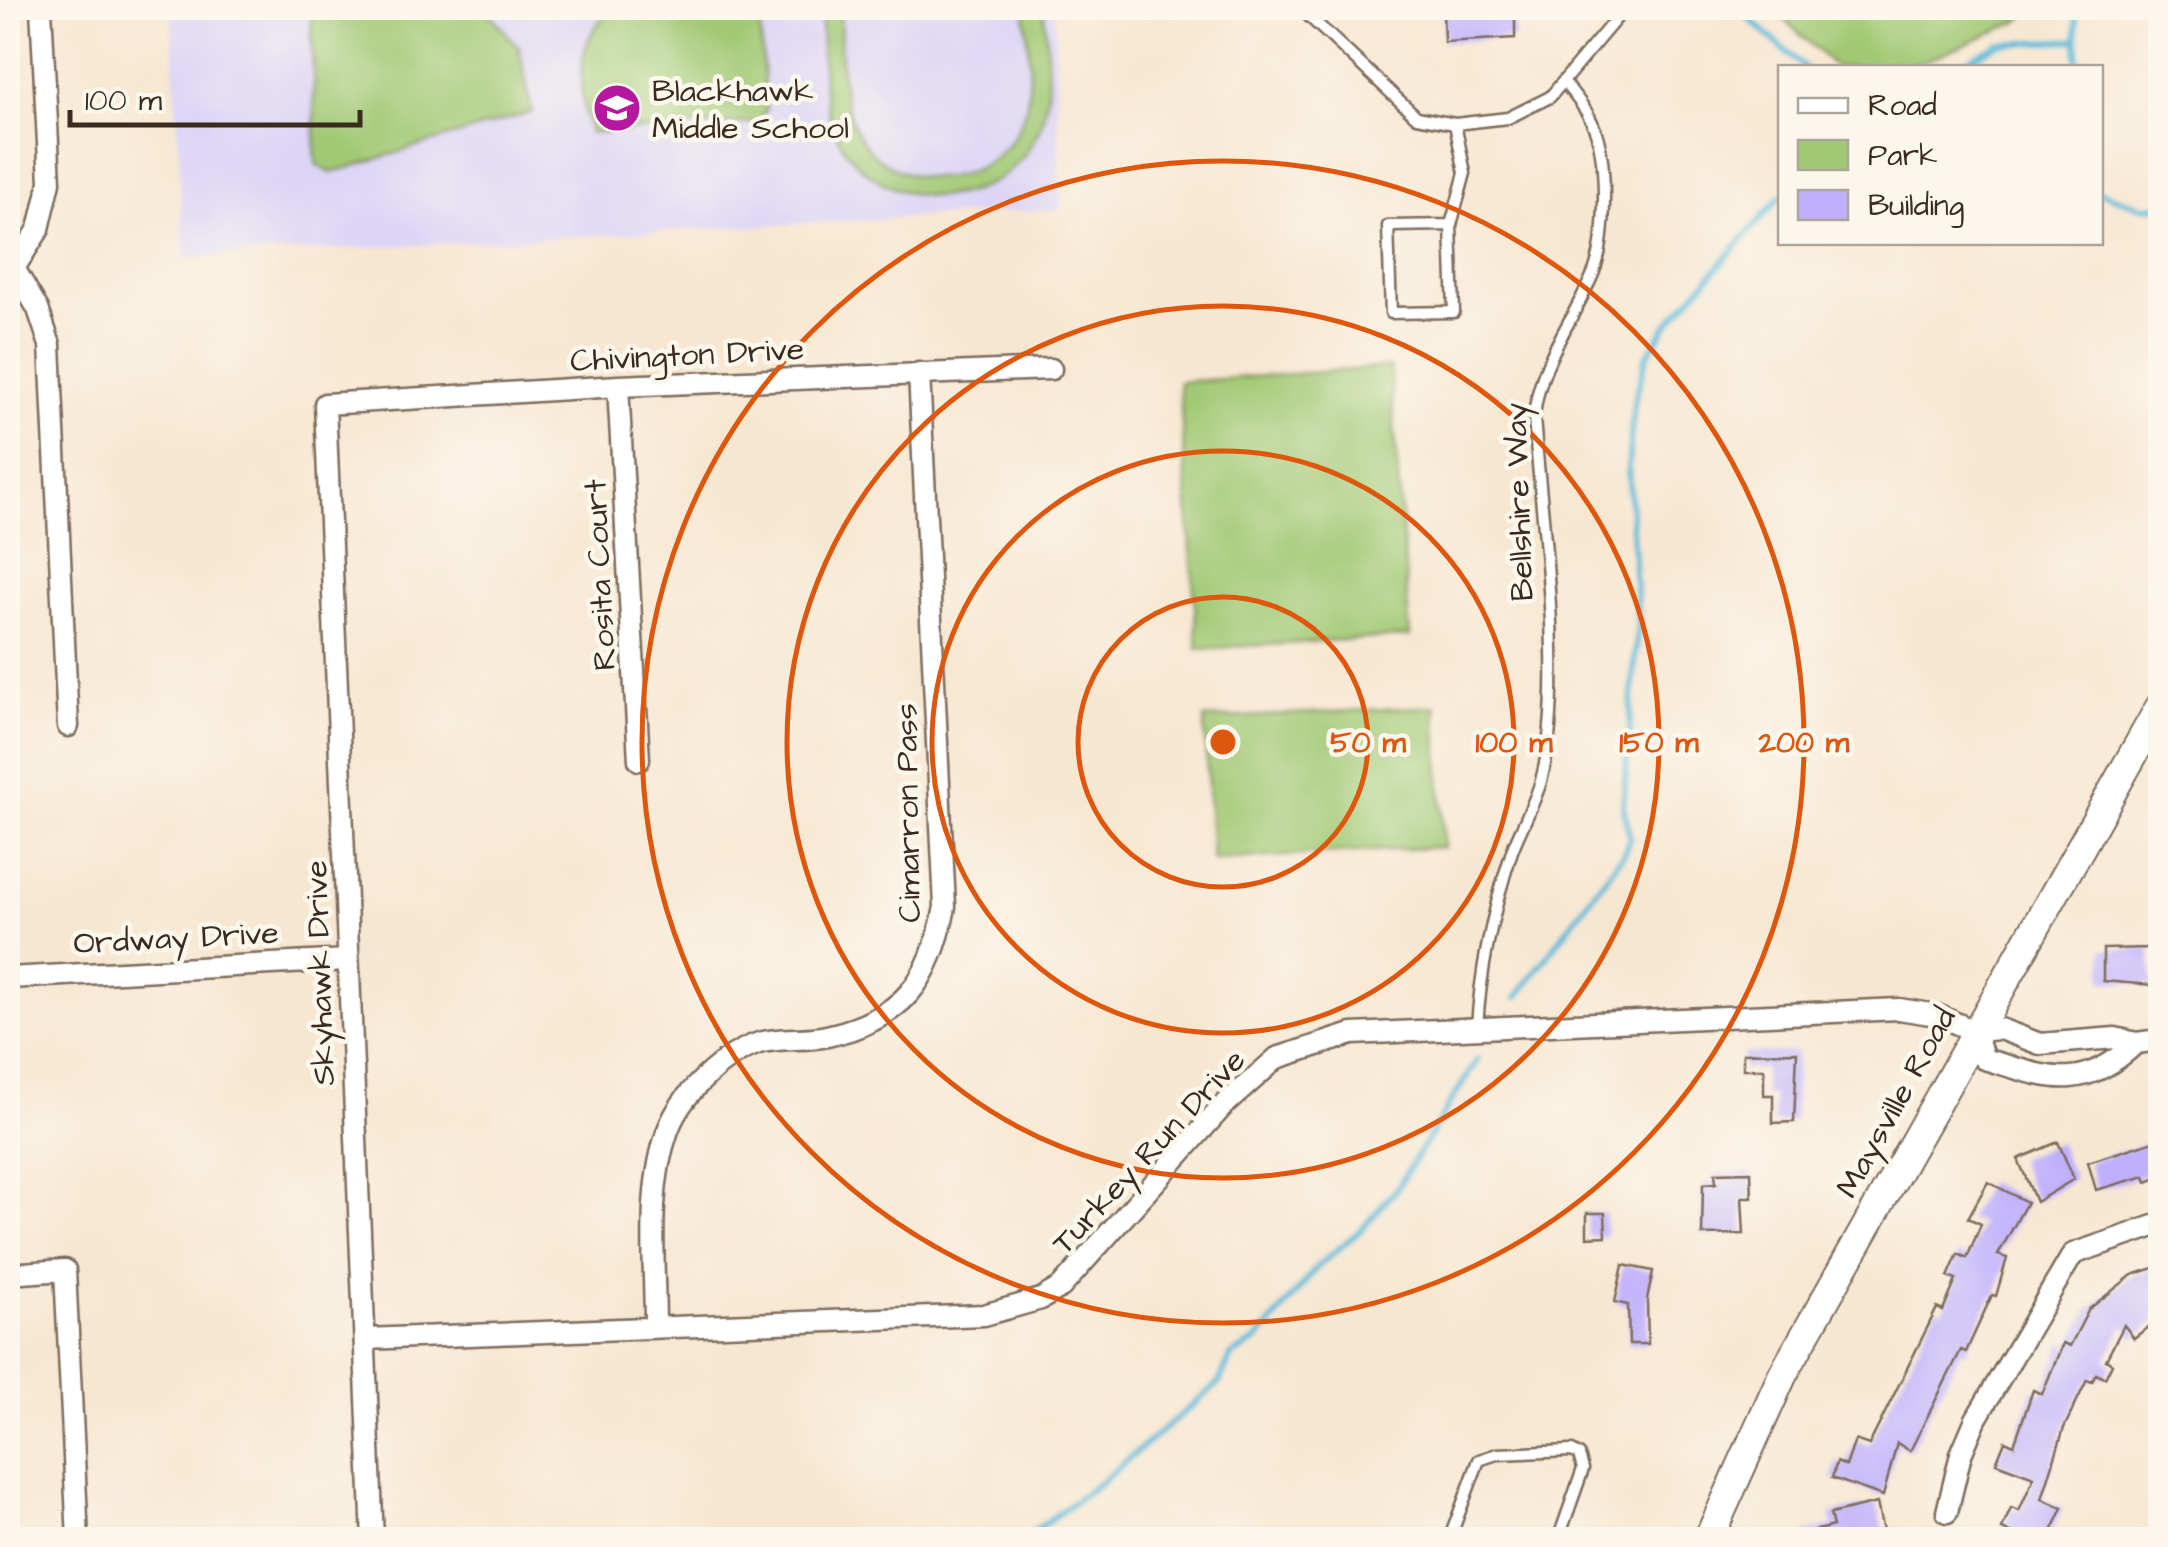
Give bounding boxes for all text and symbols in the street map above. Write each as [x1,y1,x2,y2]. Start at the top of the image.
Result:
scale bar [70,65,360,127]
legend [1778,65,2103,245]
place label: Blackhawk Middle School [652,69,849,151]
text: 100 m [85,80,163,122]
school or university icon: Blackhawk Middle School [591,82,643,134]
text: Road [1868,85,1937,127]
text: Park [1868,135,1937,177]
text: Building [1868,185,1964,228]
street label: Chivington Drive [569,327,805,384]
street label: Bellshire Way [1494,402,1545,602]
street label: Rosita Court [573,478,628,672]
street label: Cimarron Pass [884,703,933,923]
text: 50 m [1330,722,1406,764]
text: 100 m [1475,722,1553,764]
text: 150 m [1619,722,1699,764]
text: 200 m [1758,722,1850,764]
centre of rings [1205,724,1241,760]
street label: Skyhawk Drive [294,860,347,1086]
street label: Ordway Drive [72,911,280,966]
street label: Maysville Road [1825,999,1967,1206]
street label: Turkey Run Drive [1042,1039,1256,1265]

